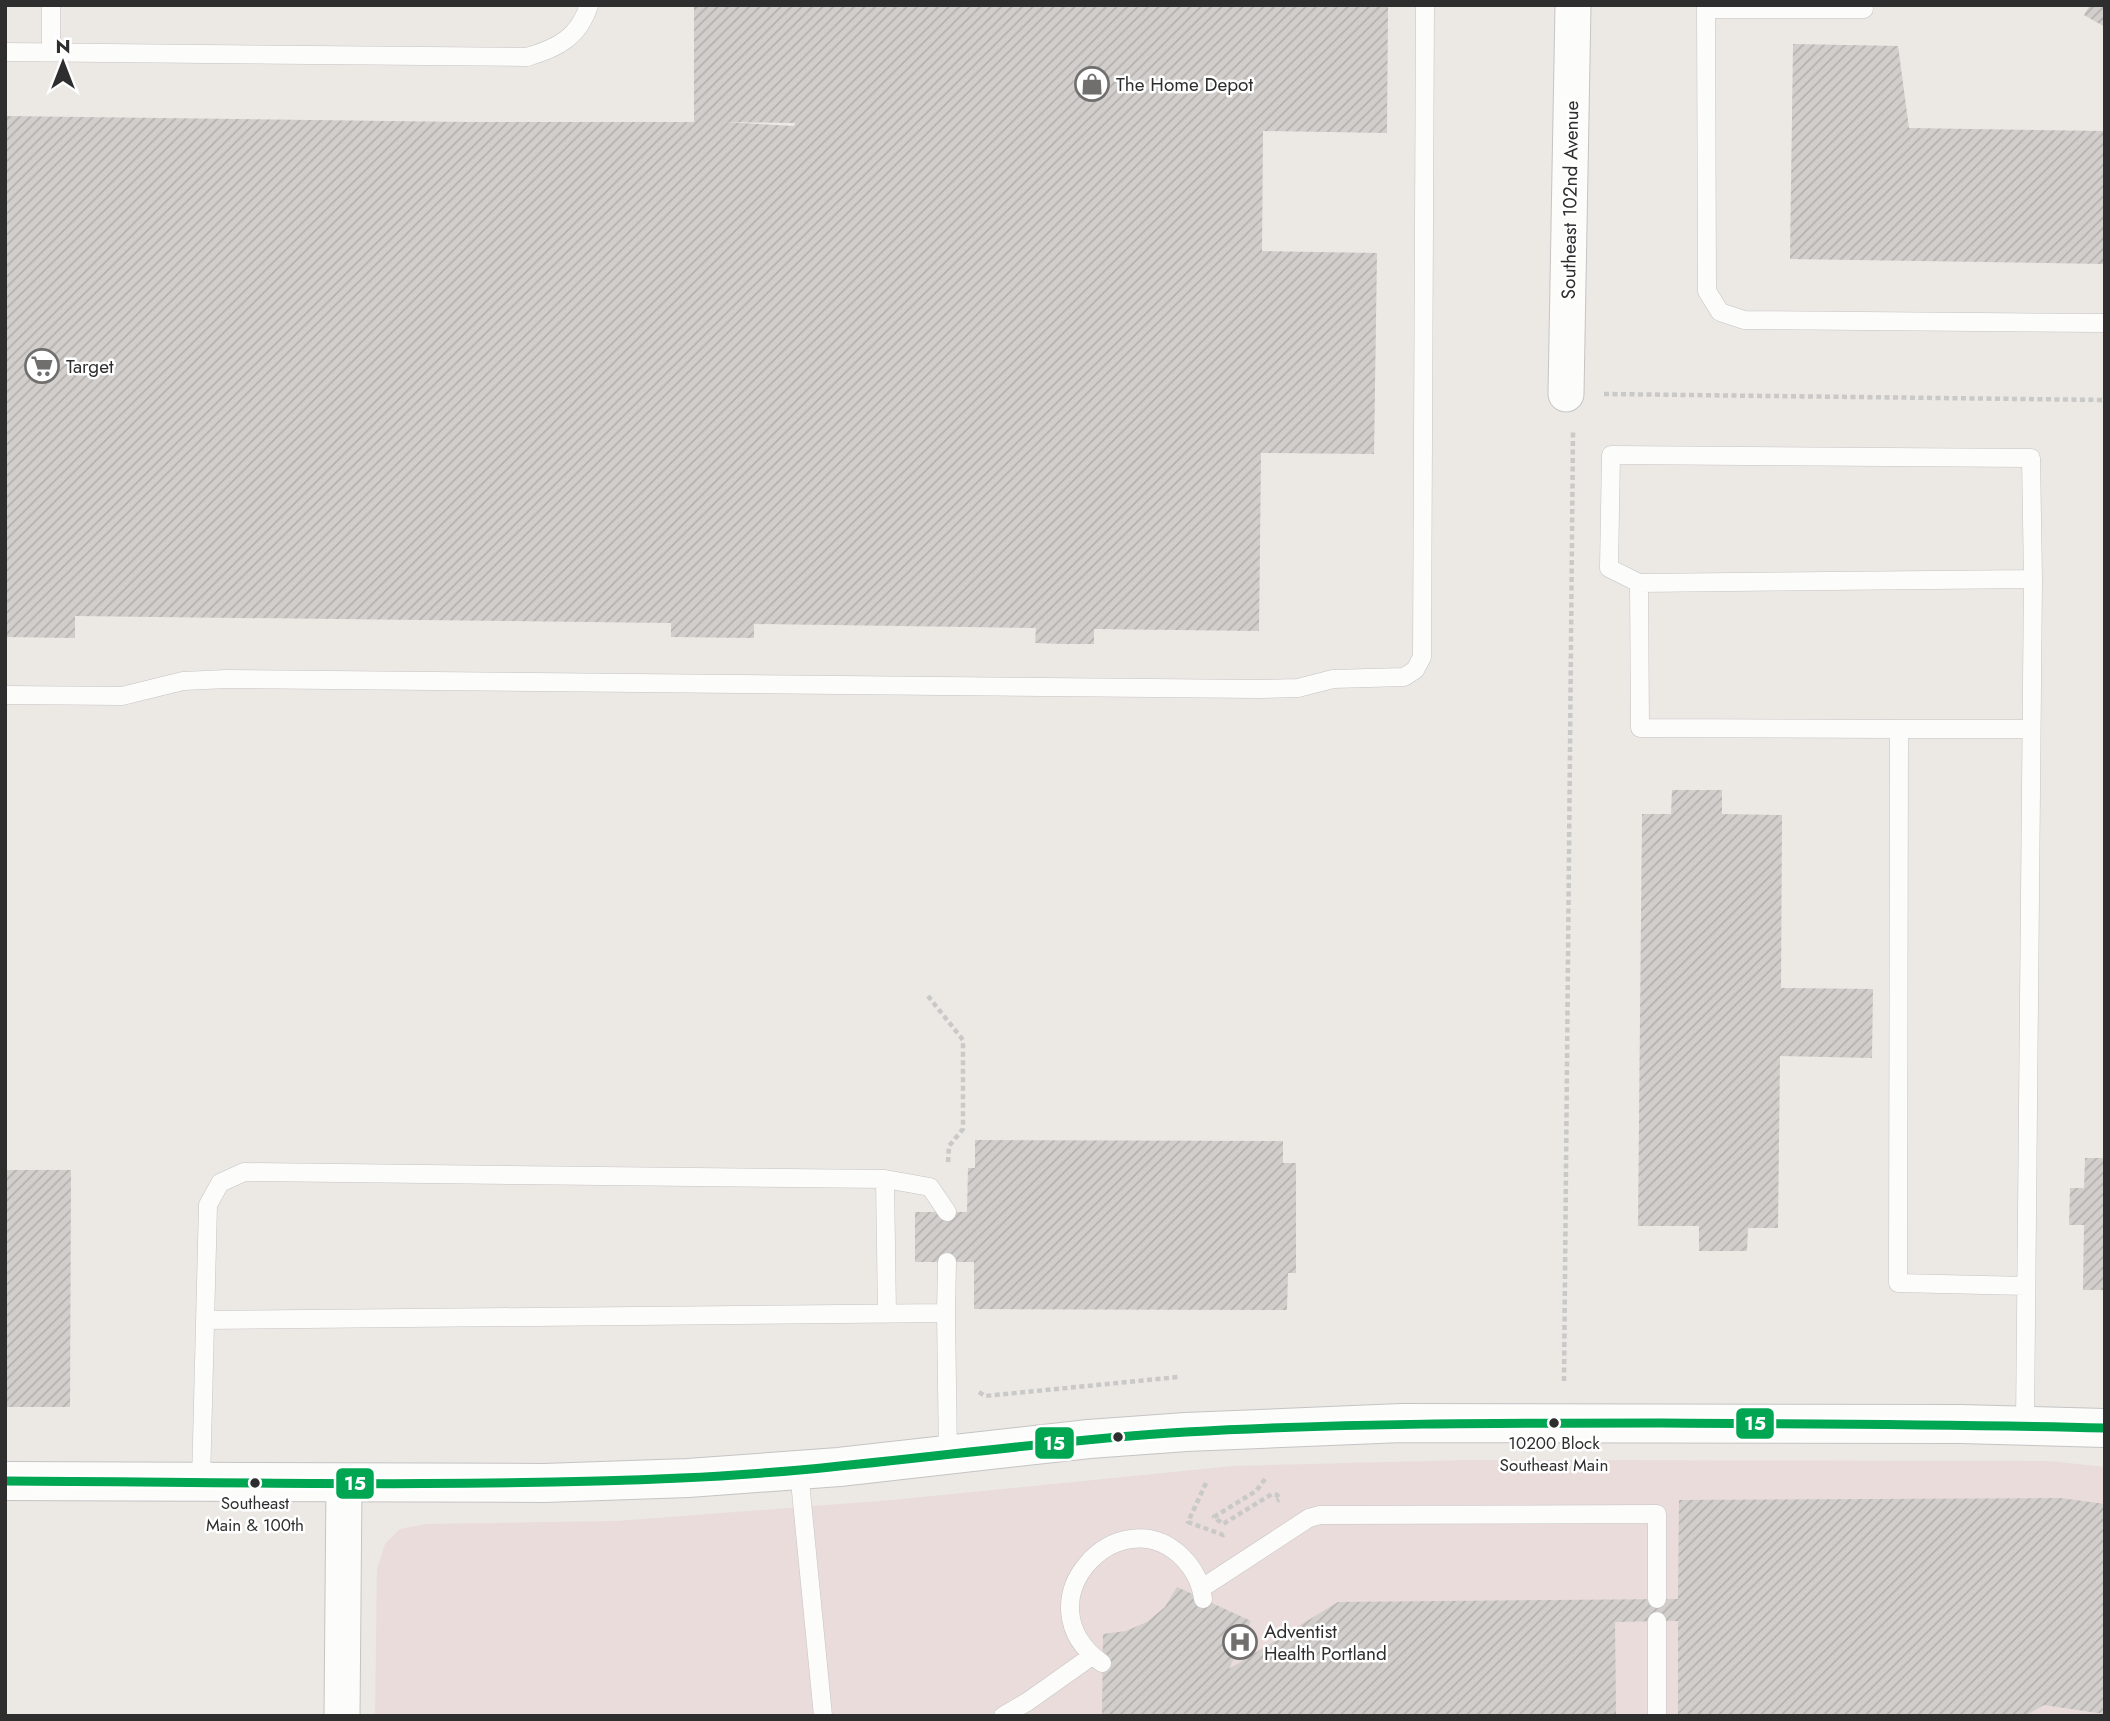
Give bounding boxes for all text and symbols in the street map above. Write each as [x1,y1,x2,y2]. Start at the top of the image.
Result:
north arrow [28,28,98,98]
text: N [55,33,71,60]
shop icon: The Home Depot [1073,65,1111,103]
place label: The Home Depot [1116,71,1253,98]
street label: Southeast 102nd Avenue [1555,100,1585,300]
supermarket icon: Target [23,347,61,385]
place label: Target [66,353,114,380]
line badge: 15 [1735,1407,1775,1440]
text: 15 [1744,1410,1766,1437]
marker: 10200 Block Southeast Main [1547,1416,1561,1430]
line badge: 15 [1034,1426,1075,1460]
text: 15 [1043,1430,1065,1457]
unlabelled marker [1111,1430,1125,1444]
place label: 10200 Block Southeast Main [1500,1431,1608,1477]
line badge: 15 [335,1467,375,1500]
text: 15 [344,1470,366,1497]
marker: Southeast Main & 100th [248,1476,262,1490]
place label: Southeast Main & 100th [206,1491,304,1537]
place label: Adventist Health Portland [1264,1618,1387,1667]
hospital icon: Adventist Health Portland [1221,1623,1259,1661]

